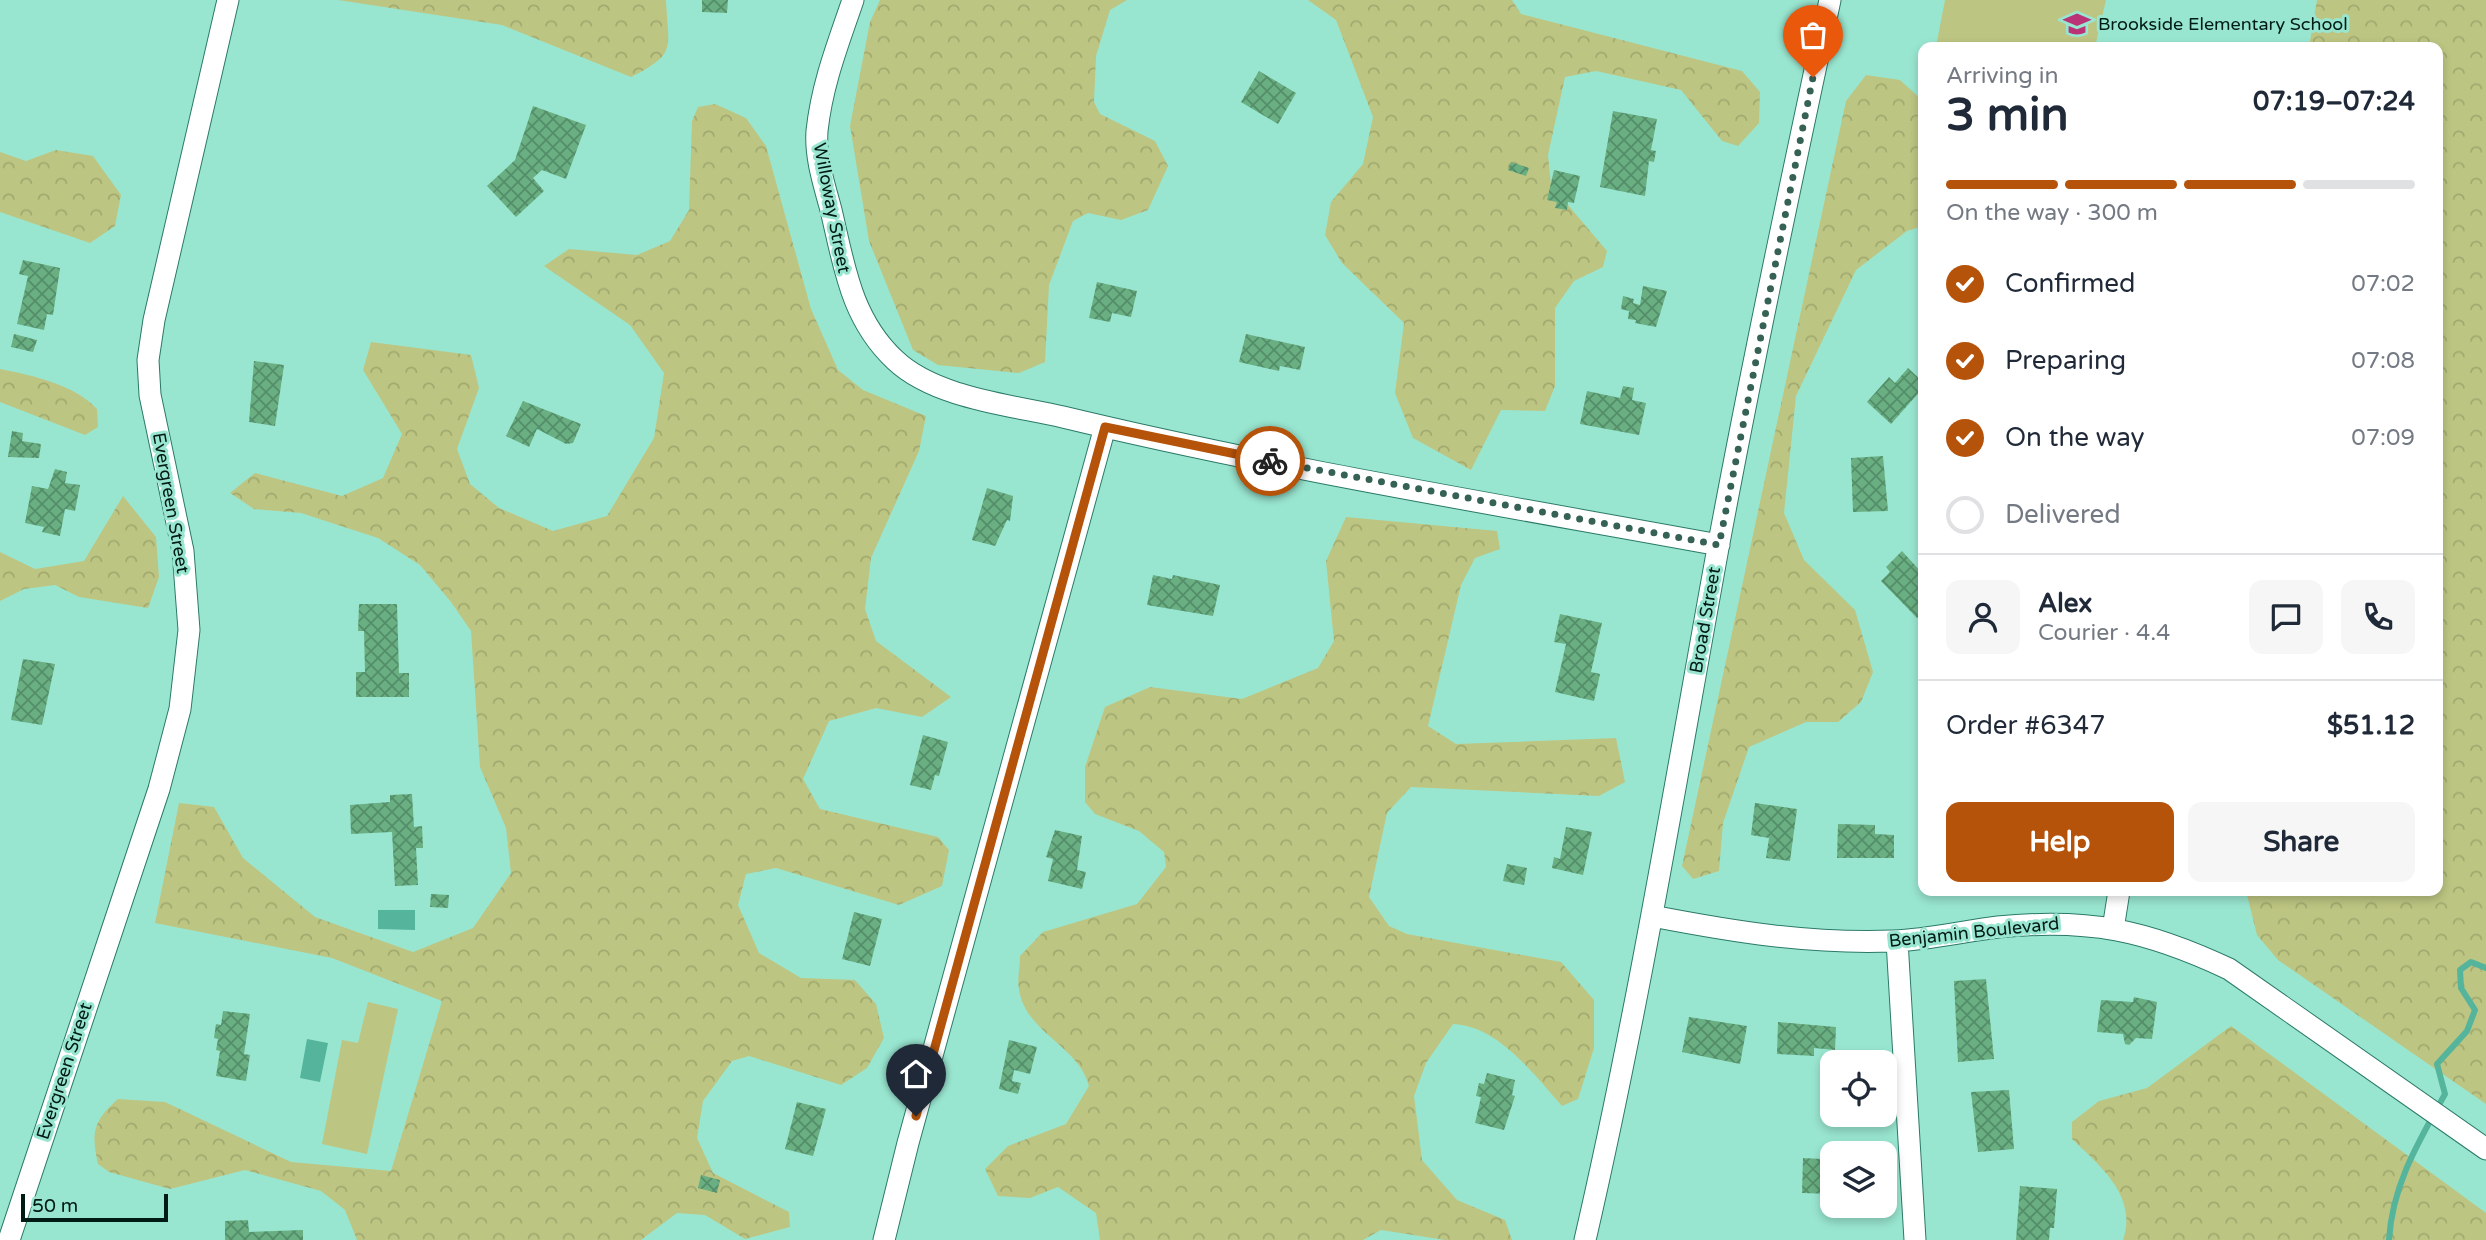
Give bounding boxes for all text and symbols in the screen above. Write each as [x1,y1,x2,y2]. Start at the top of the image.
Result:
pin [1783,5,1843,77]
school or university icon: Brookside Elementary School [2062,9,2092,39]
place label: Brookside Elementary School [2098,13,2348,35]
icon: bag [1794,16,1832,54]
text: Arriving in [1946,62,2059,90]
text: 07:19–07:24 [2253,86,2415,117]
text: 3 min [1946,88,2069,143]
street label: Willoway Street [809,141,855,275]
text: On the way · 300 m [1946,199,2158,227]
icon: check [1946,265,1984,303]
text: Confirmed [2005,268,2135,299]
text: 07:02 [2351,270,2415,298]
icon: check [1946,342,1984,380]
text: Preparing [2005,345,2126,376]
text: 07:08 [2351,347,2415,375]
icon: check [1946,419,1984,457]
text: On the way [2005,422,2145,453]
text: 07:09 [2351,424,2415,452]
courier [1235,426,1305,496]
street label: Evergreen Street [148,431,194,575]
icon: bike [1251,442,1289,480]
text: Delivered [2005,499,2121,530]
street label: Broad Street [1685,565,1725,675]
button: person [1946,580,2020,654]
button: chat [2249,580,2323,654]
button: phone [2341,580,2415,654]
text: Alex [2038,588,2092,619]
text: Courier · 4.4 [2038,619,2170,647]
text: Order #6347 [1946,710,2106,741]
text: $51.12 [2327,710,2415,741]
button: Help [1946,802,2174,882]
button: Share [2188,802,2415,882]
street label: Benjamin Boulevard [1888,912,2060,952]
street label: Evergreen Street [31,1000,97,1142]
pin [886,1044,946,1116]
map controls [1820,1050,1897,1218]
button: locate [1820,1050,1897,1127]
icon: home [897,1055,935,1093]
button: layers [1820,1141,1897,1218]
scale bar [21,1191,168,1223]
text: 50 m [32,1195,78,1217]

